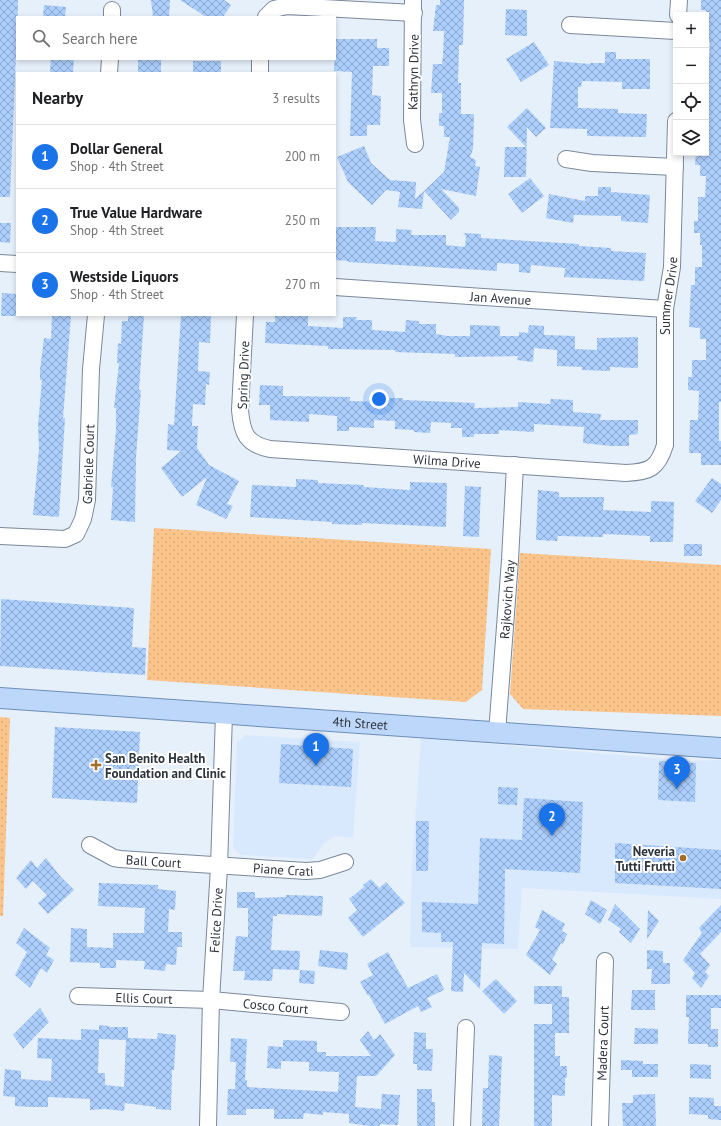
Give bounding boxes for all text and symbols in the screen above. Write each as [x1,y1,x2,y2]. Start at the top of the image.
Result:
map controls [673,12,709,156]
button: + [673,12,709,48]
search box [16,16,336,60]
icon: search [30,27,52,49]
text: Search here [62,29,138,48]
street label: Kathryn Drive [404,34,423,110]
button: − [673,48,709,84]
button: locate [673,84,709,120]
text: Nearby [32,87,83,109]
text: 3 results [272,90,320,107]
button: layers [673,120,709,156]
text: Dollar General [70,139,163,158]
text: 1 [41,148,49,165]
text: 200 m [285,148,320,165]
text: Shop · 4th Street [70,158,164,175]
text: True Value Hardware [70,203,202,222]
text: 2 [41,212,49,229]
text: 250 m [285,212,320,229]
text: Shop · 4th Street [70,222,164,239]
street label: Summer Drive [657,257,681,335]
text: Westside Liquors [70,267,179,286]
text: 3 [41,276,49,293]
text: 270 m [285,276,320,293]
text: Shop · 4th Street [70,286,164,303]
street label: Jan Avenue [469,288,532,309]
street label: Spring Drive [234,340,253,410]
your location [369,389,389,409]
street label: Gabriele Court [78,423,98,506]
street label: Wilma Drive [413,451,481,472]
street label: Rajkovich Way [496,559,519,640]
street label: 4th Street [332,713,389,734]
pin: 1 [303,733,329,766]
place label: San Benito Health Foundation and Clinic [105,750,226,782]
pin: 3 [664,756,690,789]
marker: San Benito Health Foundation and Clinic [90,759,102,771]
pin: 2 [539,803,565,836]
place label: Neveria Tutti Frutti [616,843,675,875]
street label: Ball Court [125,851,182,872]
marker: Neveria Tutti Frutti [678,853,688,863]
street label: Piane Crati [253,860,314,880]
street label: Felice Drive [206,887,227,953]
street label: Ellis Court [115,989,173,1008]
street label: Cosco Court [242,995,310,1018]
street label: Madera Court [593,1005,613,1081]

